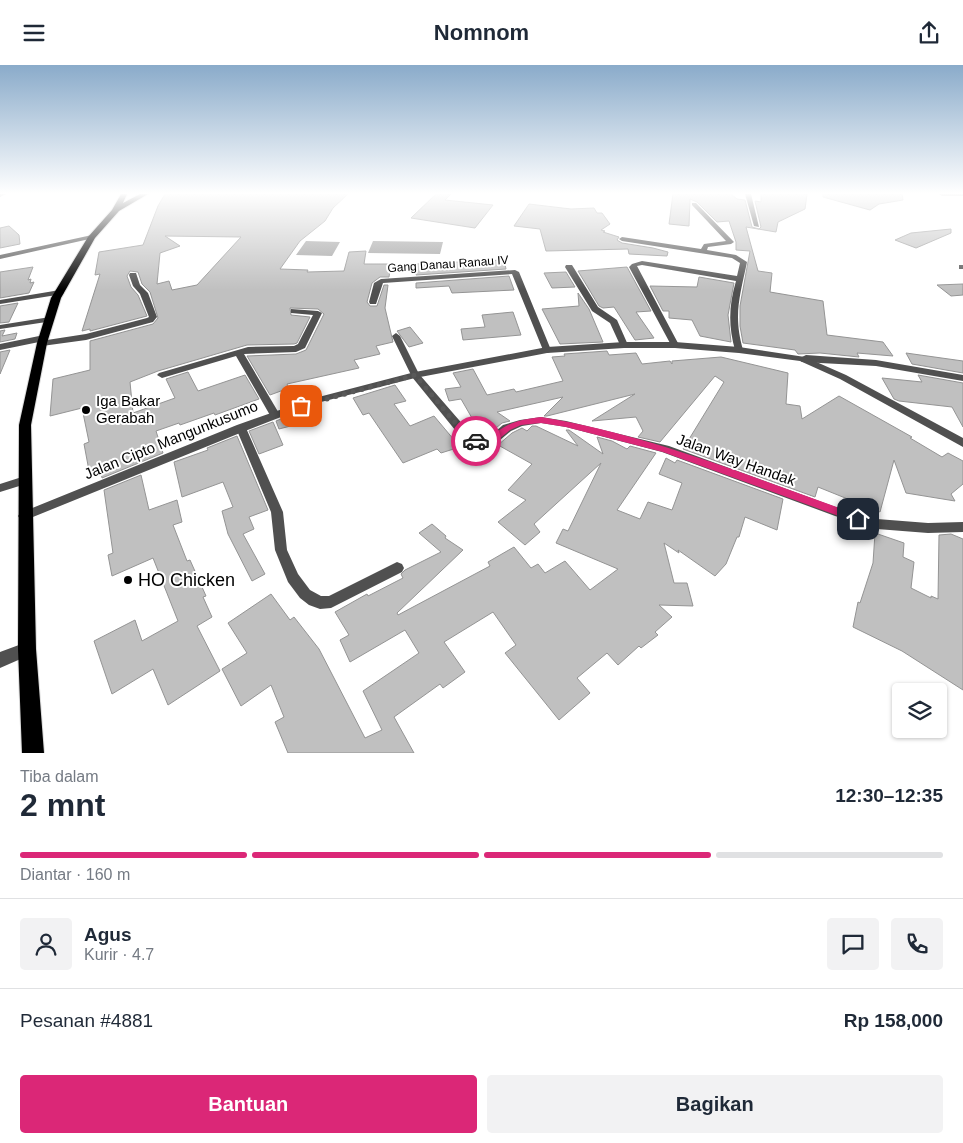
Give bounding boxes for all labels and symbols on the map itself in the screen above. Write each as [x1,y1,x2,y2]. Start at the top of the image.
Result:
street label: Gang Danau Ranau IV [387,253,509,275]
pin [280,385,322,427]
place label: Iga Bakar Gerabah [96,392,160,426]
street label: Jalan Cipto Mangunkusumo [81,397,260,482]
marker: Iga Bakar Gerabah [80,404,92,416]
courier [451,416,501,466]
street label: Jalan Way Handak [674,430,798,489]
pin [837,498,879,540]
place label: HO Chicken [138,570,235,590]
marker: HO Chicken [122,574,134,586]

